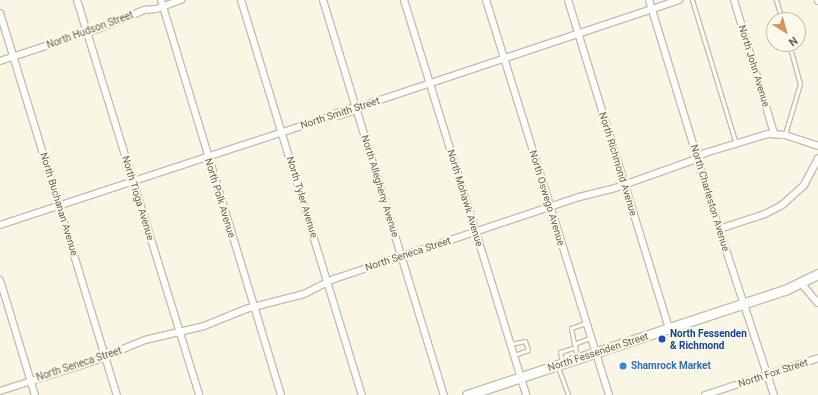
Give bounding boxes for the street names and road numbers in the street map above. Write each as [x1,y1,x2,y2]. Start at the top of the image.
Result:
street label: North Hudson Street [45,9,135,51]
street label: North John Avenue [736,24,772,108]
street label: North Smith Street [299,95,381,131]
street label: North Richmond Avenue [596,111,640,217]
street label: North Allegheny Avenue [359,133,401,239]
street label: North Charleston Avenue [688,143,732,253]
street label: North Mohawk Avenue [445,148,485,248]
street label: North Oswego Avenue [527,149,567,247]
street label: North Buchanan Avenue [38,151,80,257]
street label: North Tioga Avenue [119,154,157,242]
street label: North Tyler Avenue [284,155,320,239]
street label: North Polk Avenue [202,157,238,239]
street label: North Seneca Street [364,234,452,274]
street label: North Fessenden Street [546,330,650,374]
street label: North Seneca Street [35,344,123,384]
street label: North Fox Street [737,356,809,390]

